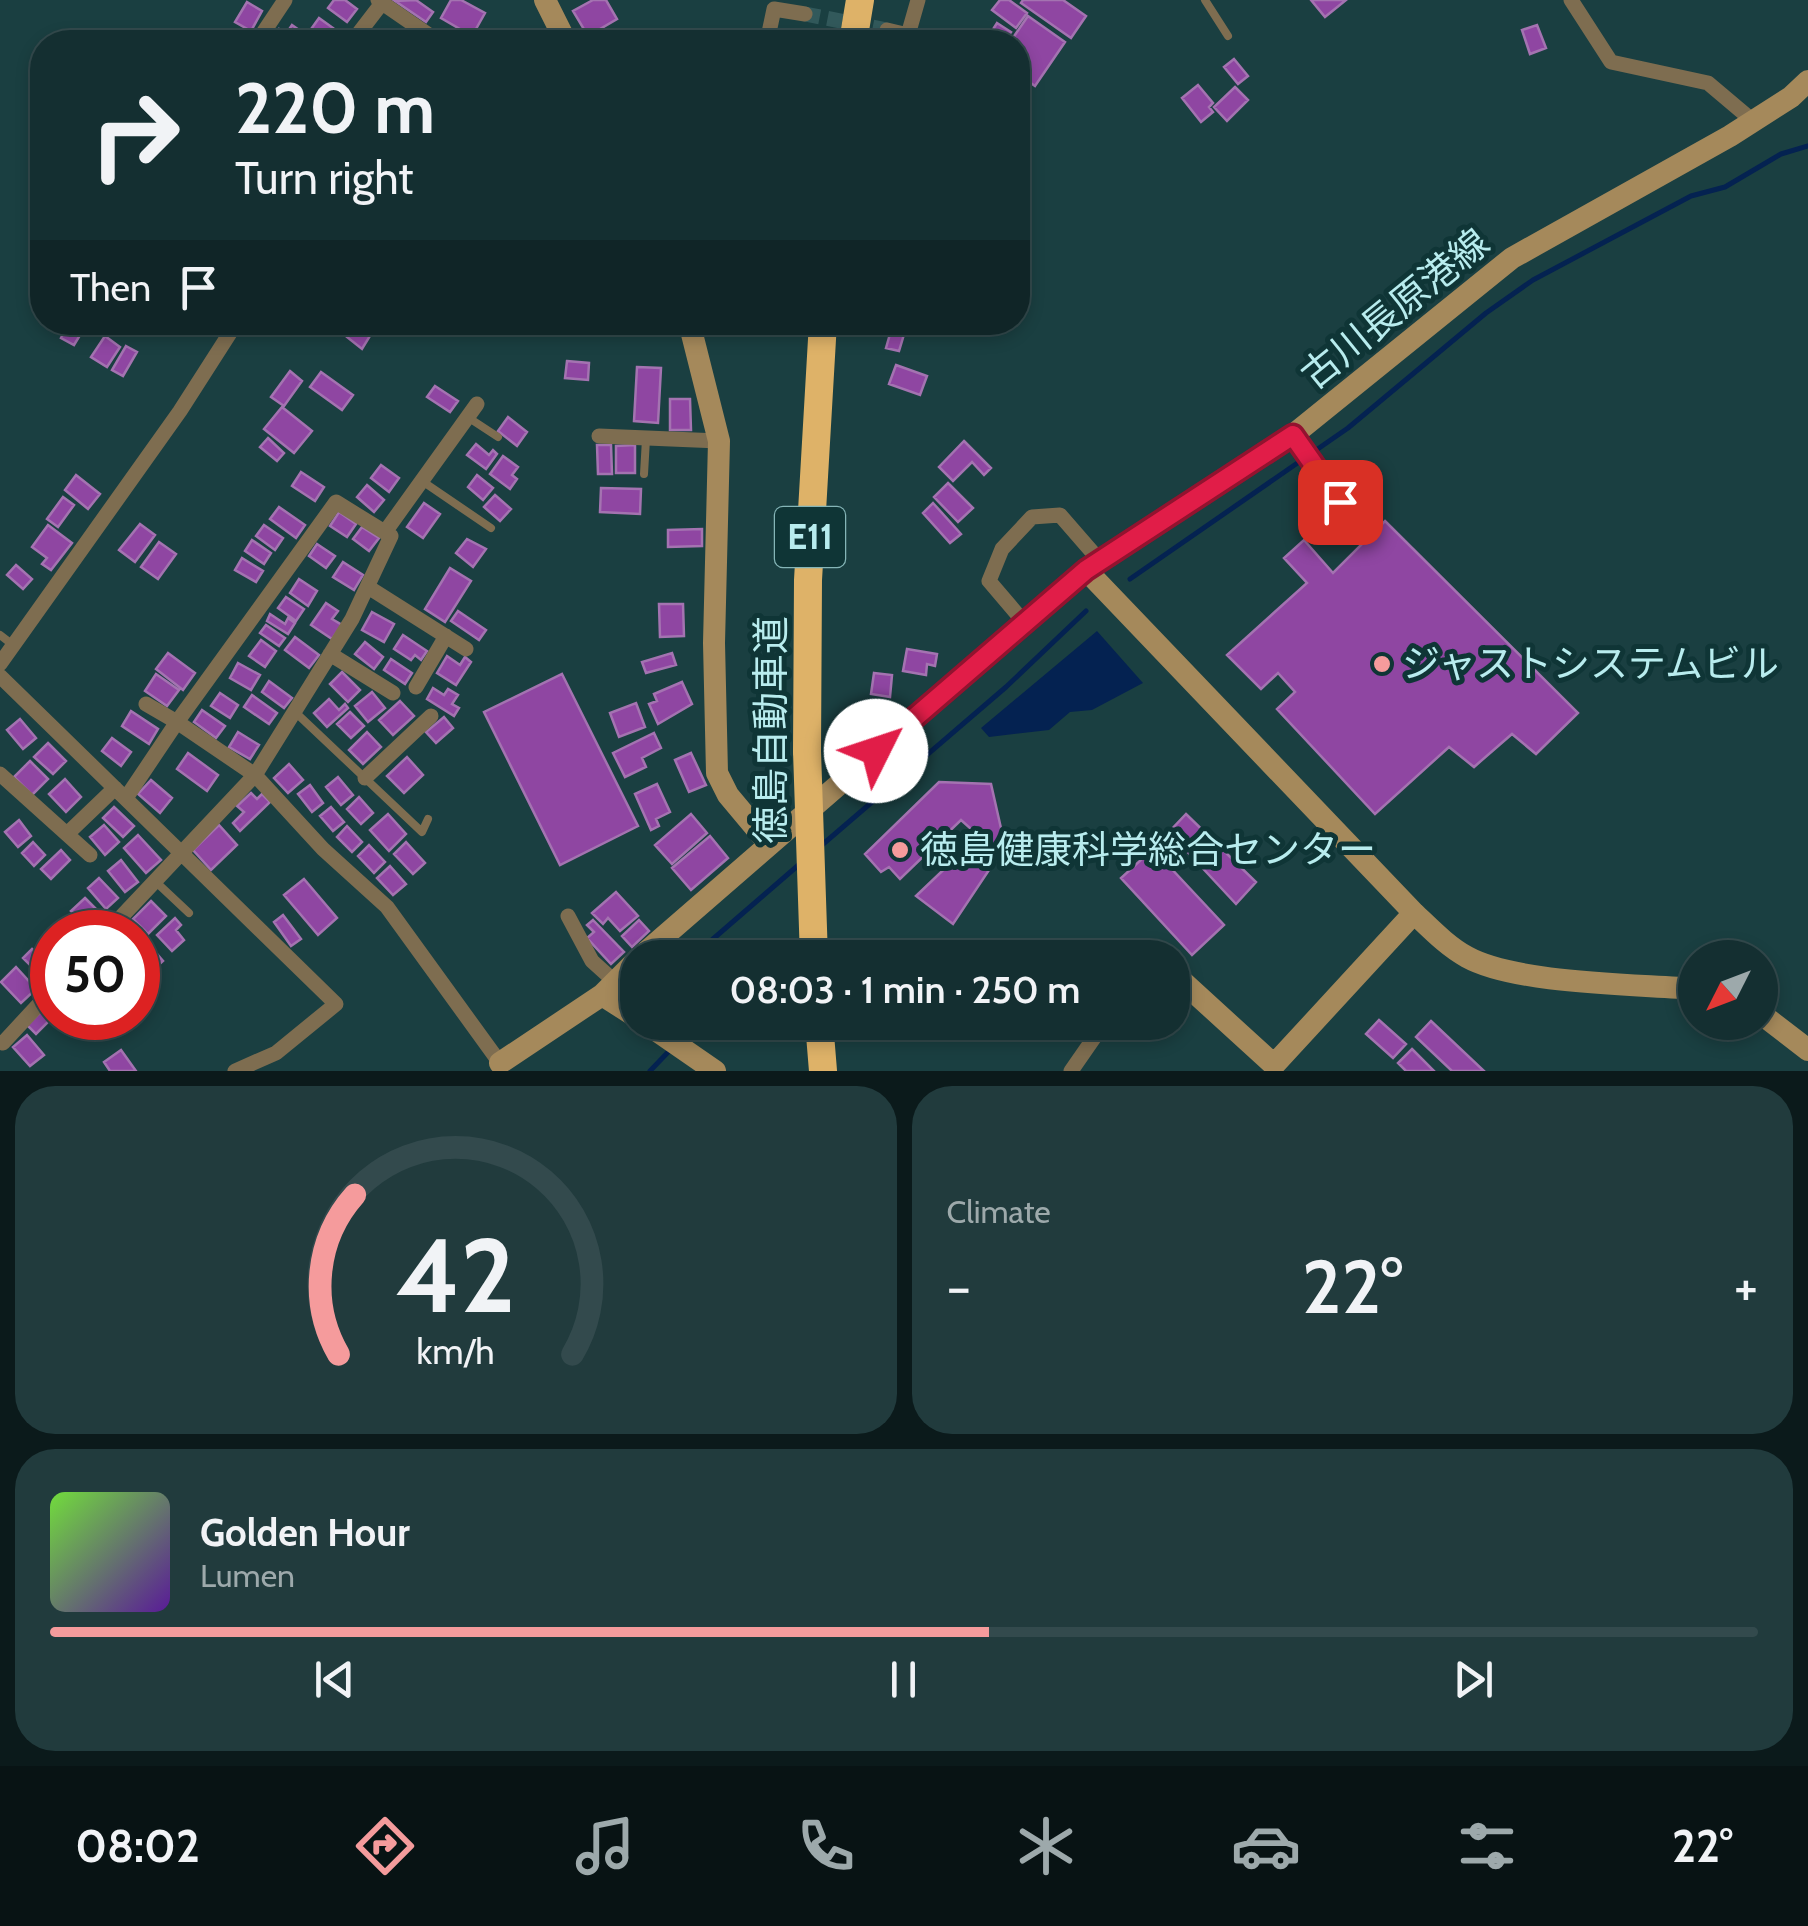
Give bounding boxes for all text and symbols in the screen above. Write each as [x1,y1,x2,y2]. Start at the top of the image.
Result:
text: 220 m [235,65,435,151]
icon: right [70,70,200,200]
text: Turn right [235,151,414,205]
street label: 古川長原港線 [1291,219,1498,399]
icon: arrive [171,260,226,315]
text: Then [70,264,151,311]
pin [1298,460,1383,545]
icon: arrive [1313,475,1368,530]
road number: E11 [775,507,845,567]
street label: 徳島自動車道 [747,616,794,844]
place label: ジャストシステムビル [1402,640,1779,687]
marker: ジャストシステムビル [1371,653,1393,675]
position arrow [824,699,928,803]
place label: 徳島健康科学総合センター [920,826,1376,873]
marker: 徳島健康科学総合センター [889,839,911,861]
speed limit sign: 50 [30,910,160,1040]
north arrow [1678,940,1778,1040]
map controls [1678,940,1778,1040]
text: 08:03 · 1 min · 250 m [730,966,1080,1013]
text: Climate [947,1192,1051,1231]
text: 42 [396,1212,516,1338]
text: 22° [1302,1241,1403,1332]
text: − [947,1253,971,1320]
text: + [1734,1253,1758,1320]
text: km/h [417,1330,495,1373]
text: Golden Hour [200,1509,410,1556]
text: Lumen [200,1556,295,1595]
icon: previous [307,1652,362,1707]
icon: pause [876,1652,931,1707]
icon: next [1446,1652,1501,1707]
icon: directions [350,1811,420,1881]
icon: music [570,1811,640,1881]
icon: phone [791,1811,861,1881]
icon: climate [1011,1811,1081,1881]
icon: car [1231,1811,1301,1881]
icon: filters [1452,1811,1522,1881]
text: 08:02 [75,1819,200,1873]
text: 22° [1672,1819,1733,1873]

